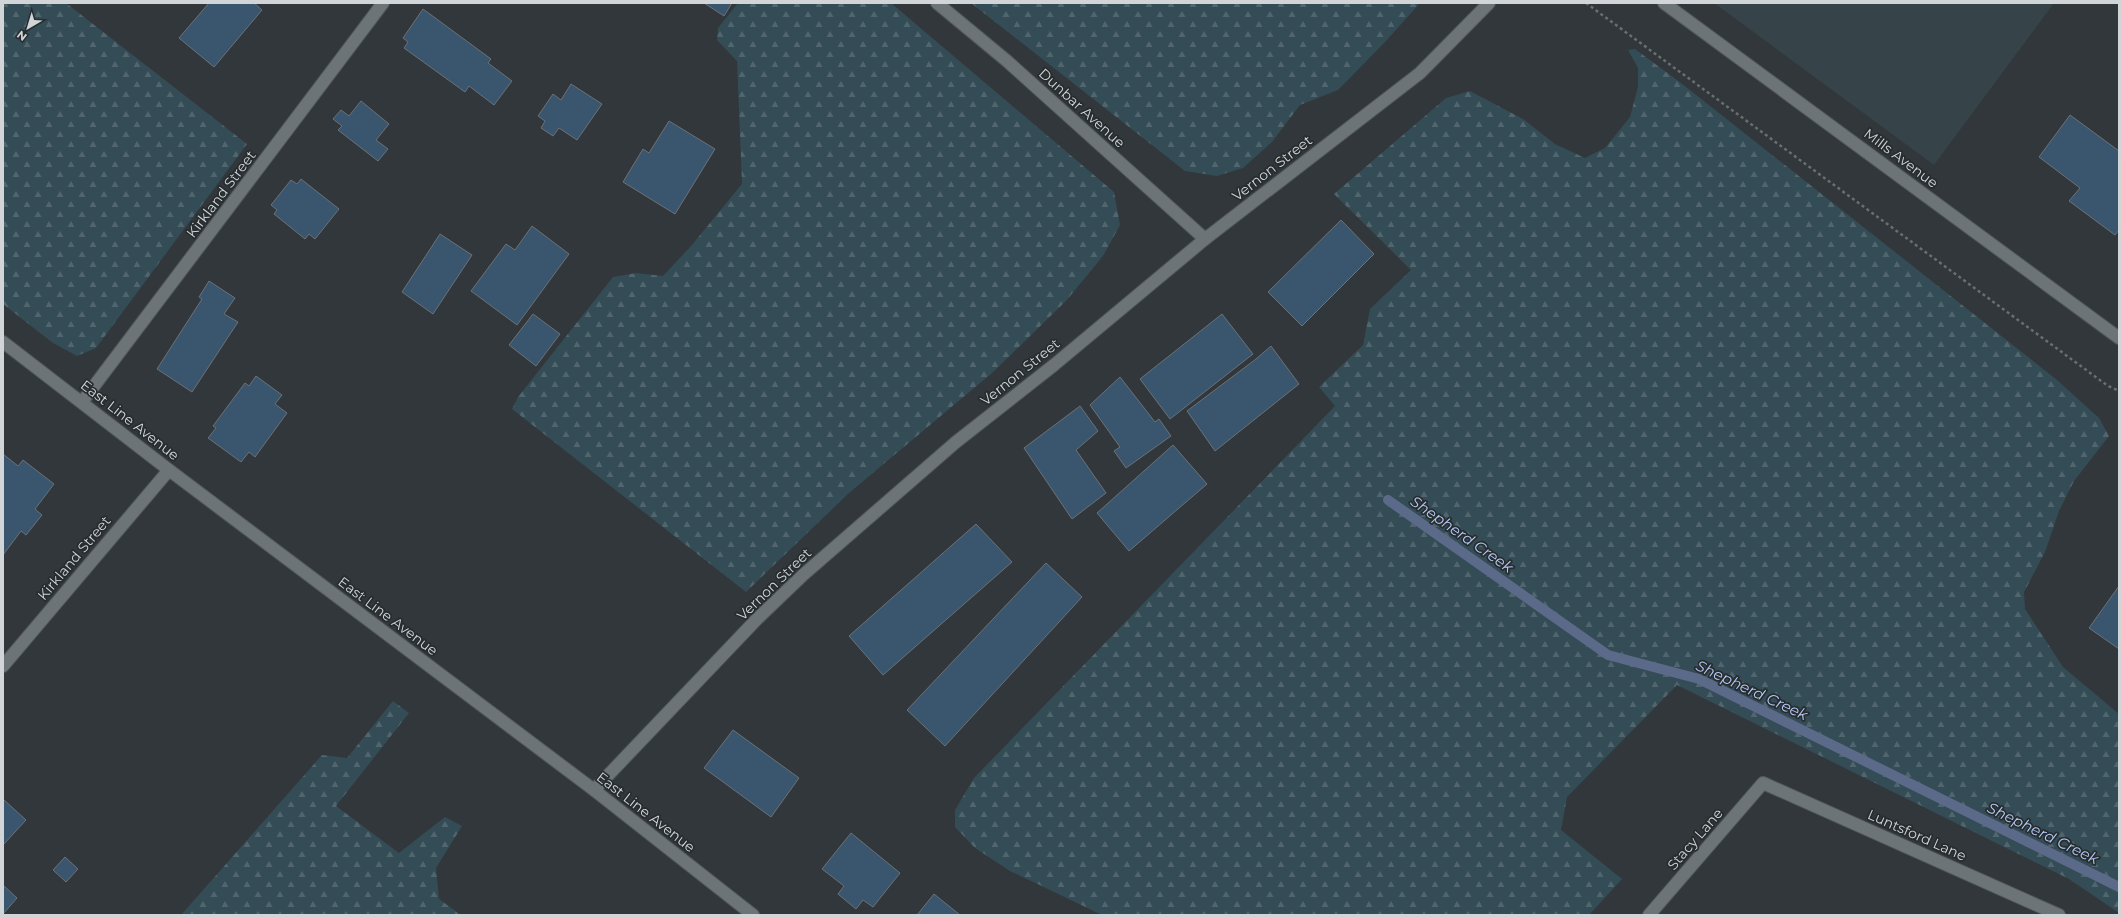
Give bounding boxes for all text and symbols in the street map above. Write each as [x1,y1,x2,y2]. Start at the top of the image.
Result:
north arrow [8,8,48,48]
text: N [14,28,30,44]
street label: Dunbar Avenue [1035,64,1129,152]
street label: Mills Avenue [1860,124,1942,192]
street label: Vernon Street [1228,131,1316,205]
street label: Kirkland Street [182,147,260,241]
street label: Vernon Street [977,334,1063,409]
street label: East Line Avenue [77,376,183,464]
water label: Shepherd Creek [1407,491,1518,577]
street label: Kirkland Street [33,512,115,604]
street label: Vernon Street [733,544,815,624]
street label: East Line Avenue [335,573,441,659]
water label: Shepherd Creek [1693,656,1812,725]
street label: East Line Avenue [593,768,699,856]
water label: Shepherd Creek [1984,798,2103,869]
street label: Stacy Lane [1663,804,1727,874]
street label: Luntsford Lane [1865,805,1969,865]

